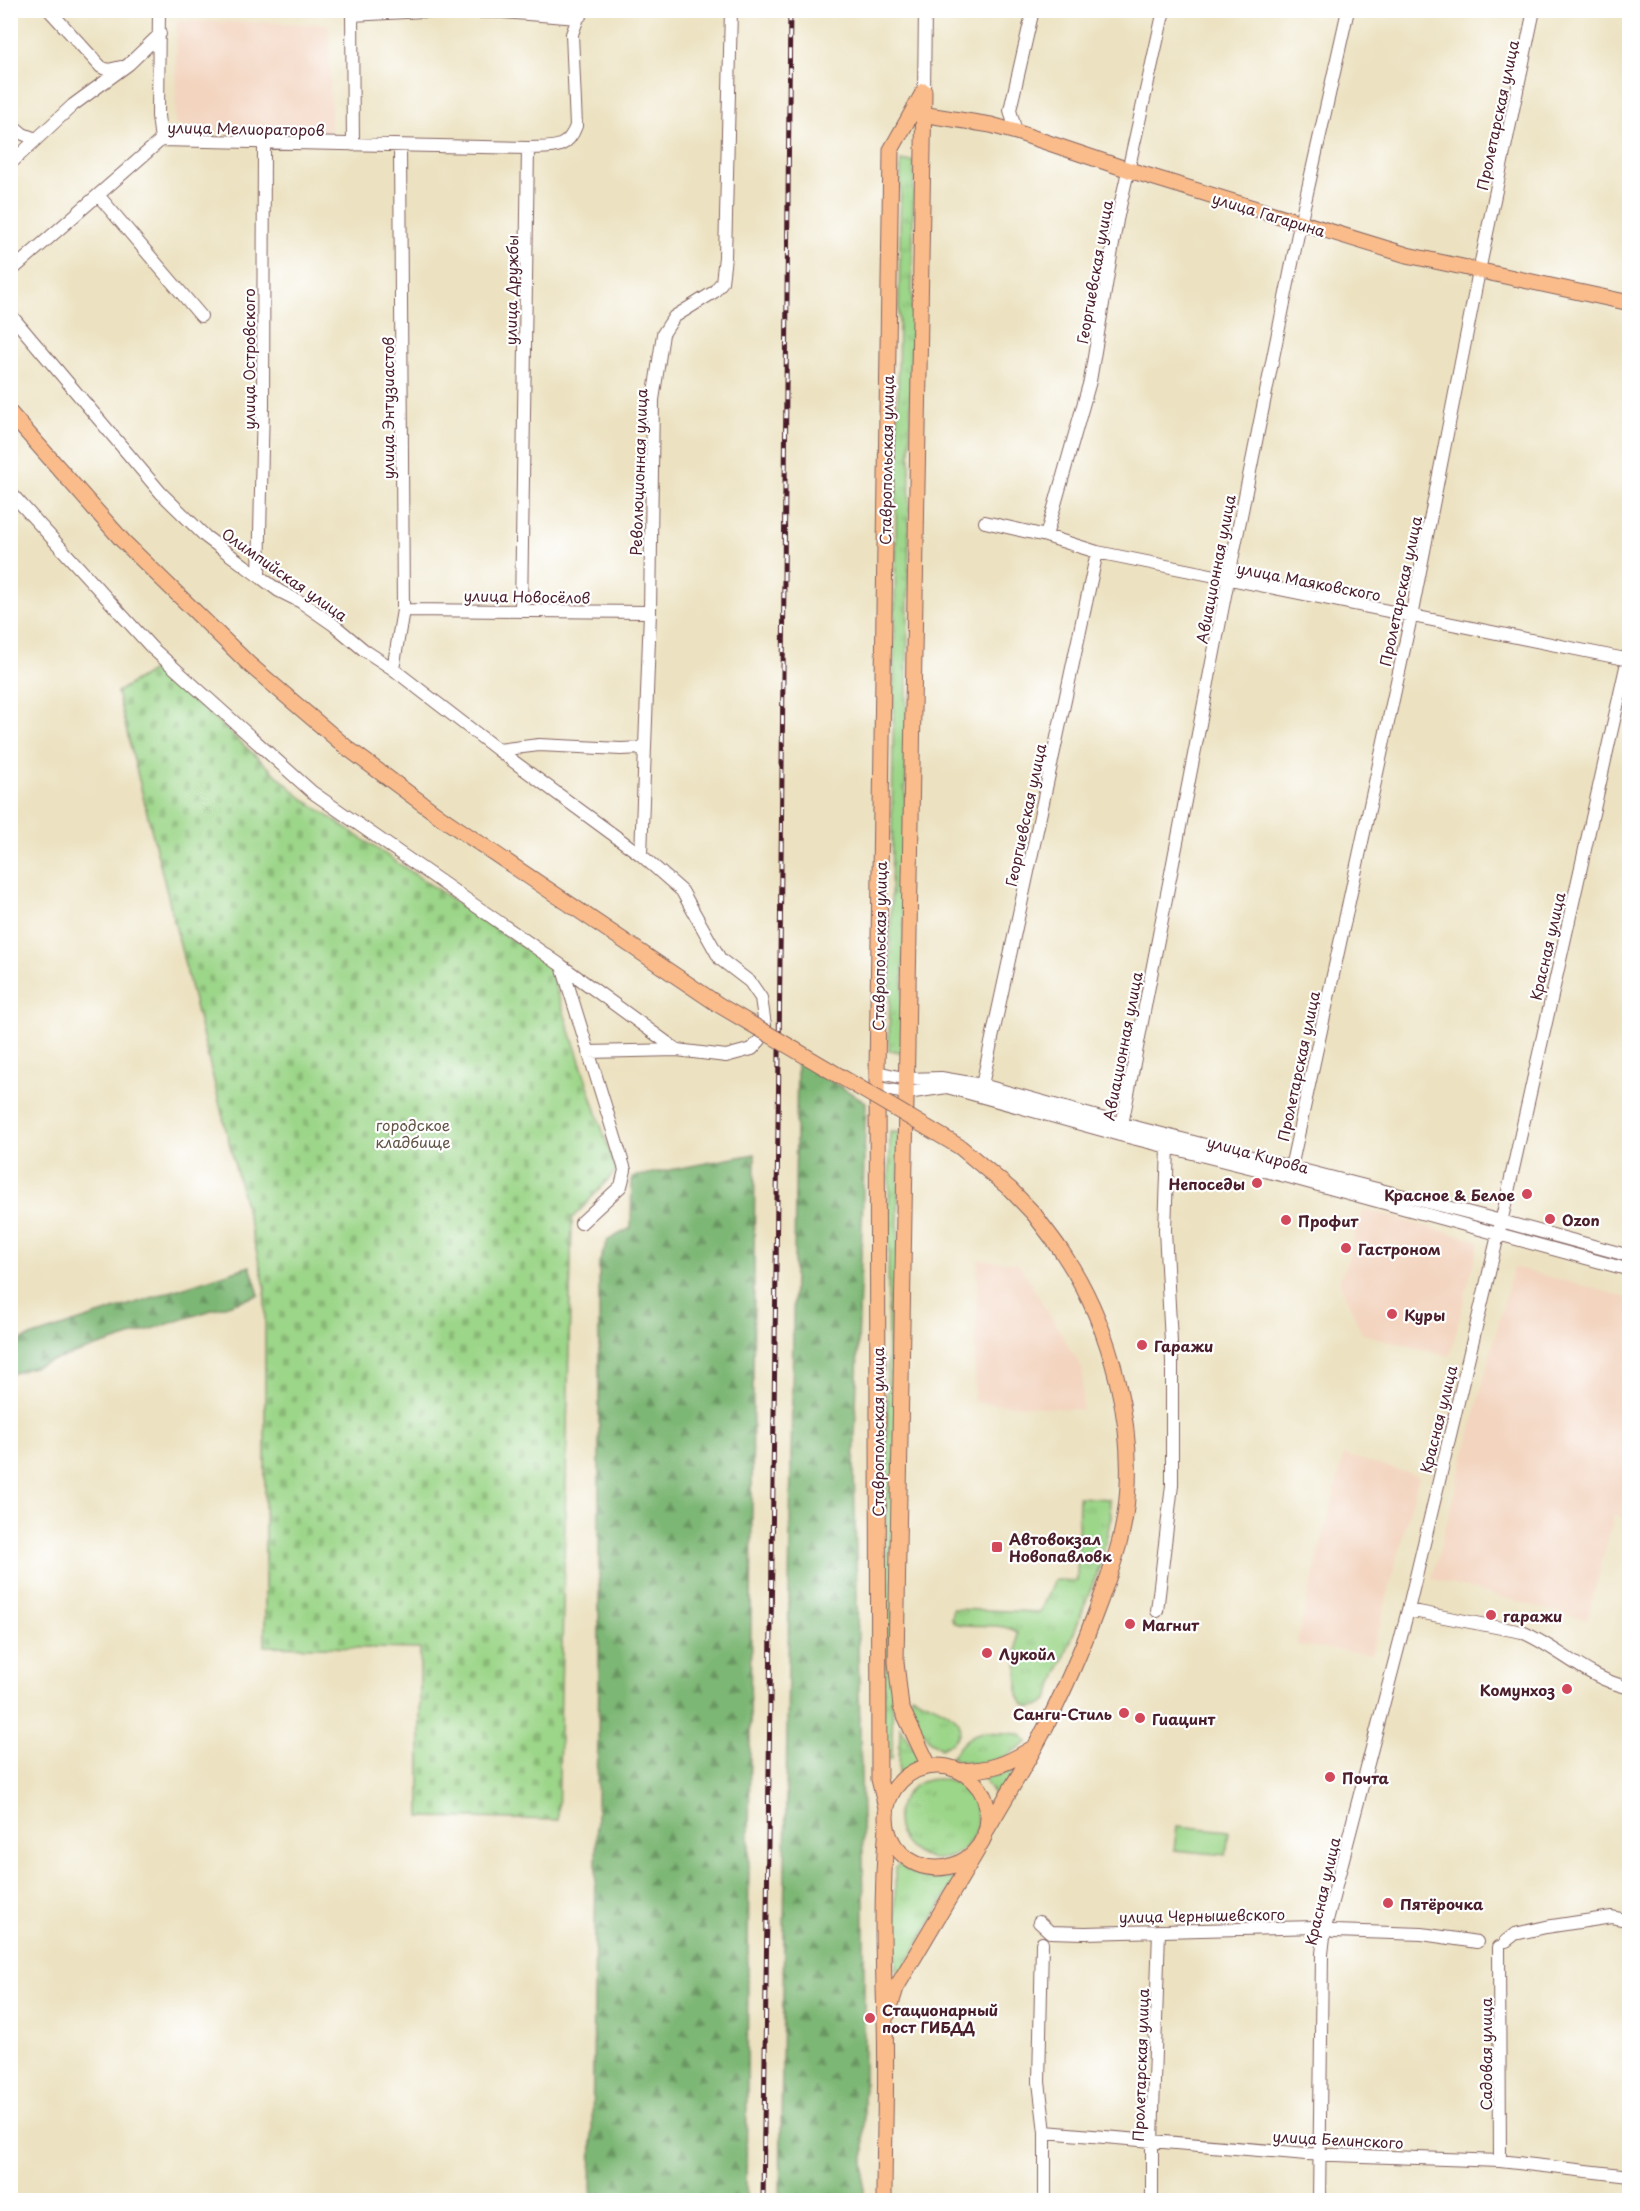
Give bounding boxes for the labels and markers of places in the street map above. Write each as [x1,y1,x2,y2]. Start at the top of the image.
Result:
place label: Непоседы [1169,1172,1245,1195]
marker: Непоседы [1250,1176,1264,1190]
place label: Красное & Белое [1384,1183,1516,1206]
marker: Красное & Белое [1520,1187,1534,1201]
place label: Ozon [1562,1208,1600,1231]
place label: Профит [1298,1209,1360,1232]
marker: Ozon [1543,1212,1557,1226]
marker: Профит [1279,1213,1293,1227]
place label: Гастроном [1358,1237,1441,1260]
marker: Гастроном [1339,1241,1353,1255]
place label: Куры [1404,1303,1445,1326]
marker: Куры [1385,1307,1399,1321]
place label: Гаражи [1154,1334,1213,1357]
marker: Гаражи [1135,1338,1149,1352]
place label: Автовокзал Новопавловк [1009,1527,1112,1567]
marker: Автовокзал Новопавловк [990,1540,1004,1554]
place label: гаражи [1503,1604,1562,1627]
marker: гаражи [1484,1608,1498,1622]
place label: Магнит [1142,1613,1200,1636]
marker: Магнит [1123,1617,1137,1631]
place label: Лукойл [999,1642,1055,1665]
marker: Лукойл [980,1646,994,1660]
place label: Комунхоз [1480,1678,1555,1701]
marker: Комунхоз [1560,1682,1574,1696]
place label: Санги-Стиль [1013,1702,1112,1725]
marker: Санги-Стиль [1117,1706,1131,1720]
place label: Гиацинт [1152,1707,1216,1730]
marker: Гиацинт [1133,1711,1147,1725]
place label: Почта [1342,1766,1390,1789]
marker: Почта [1323,1770,1337,1784]
place label: Пятёрочка [1400,1892,1484,1915]
marker: Пятёрочка [1381,1896,1395,1910]
place label: Стационарный пост ГИБДД [882,1998,998,2038]
marker: Стационарный пост ГИБДД [863,2011,877,2025]

